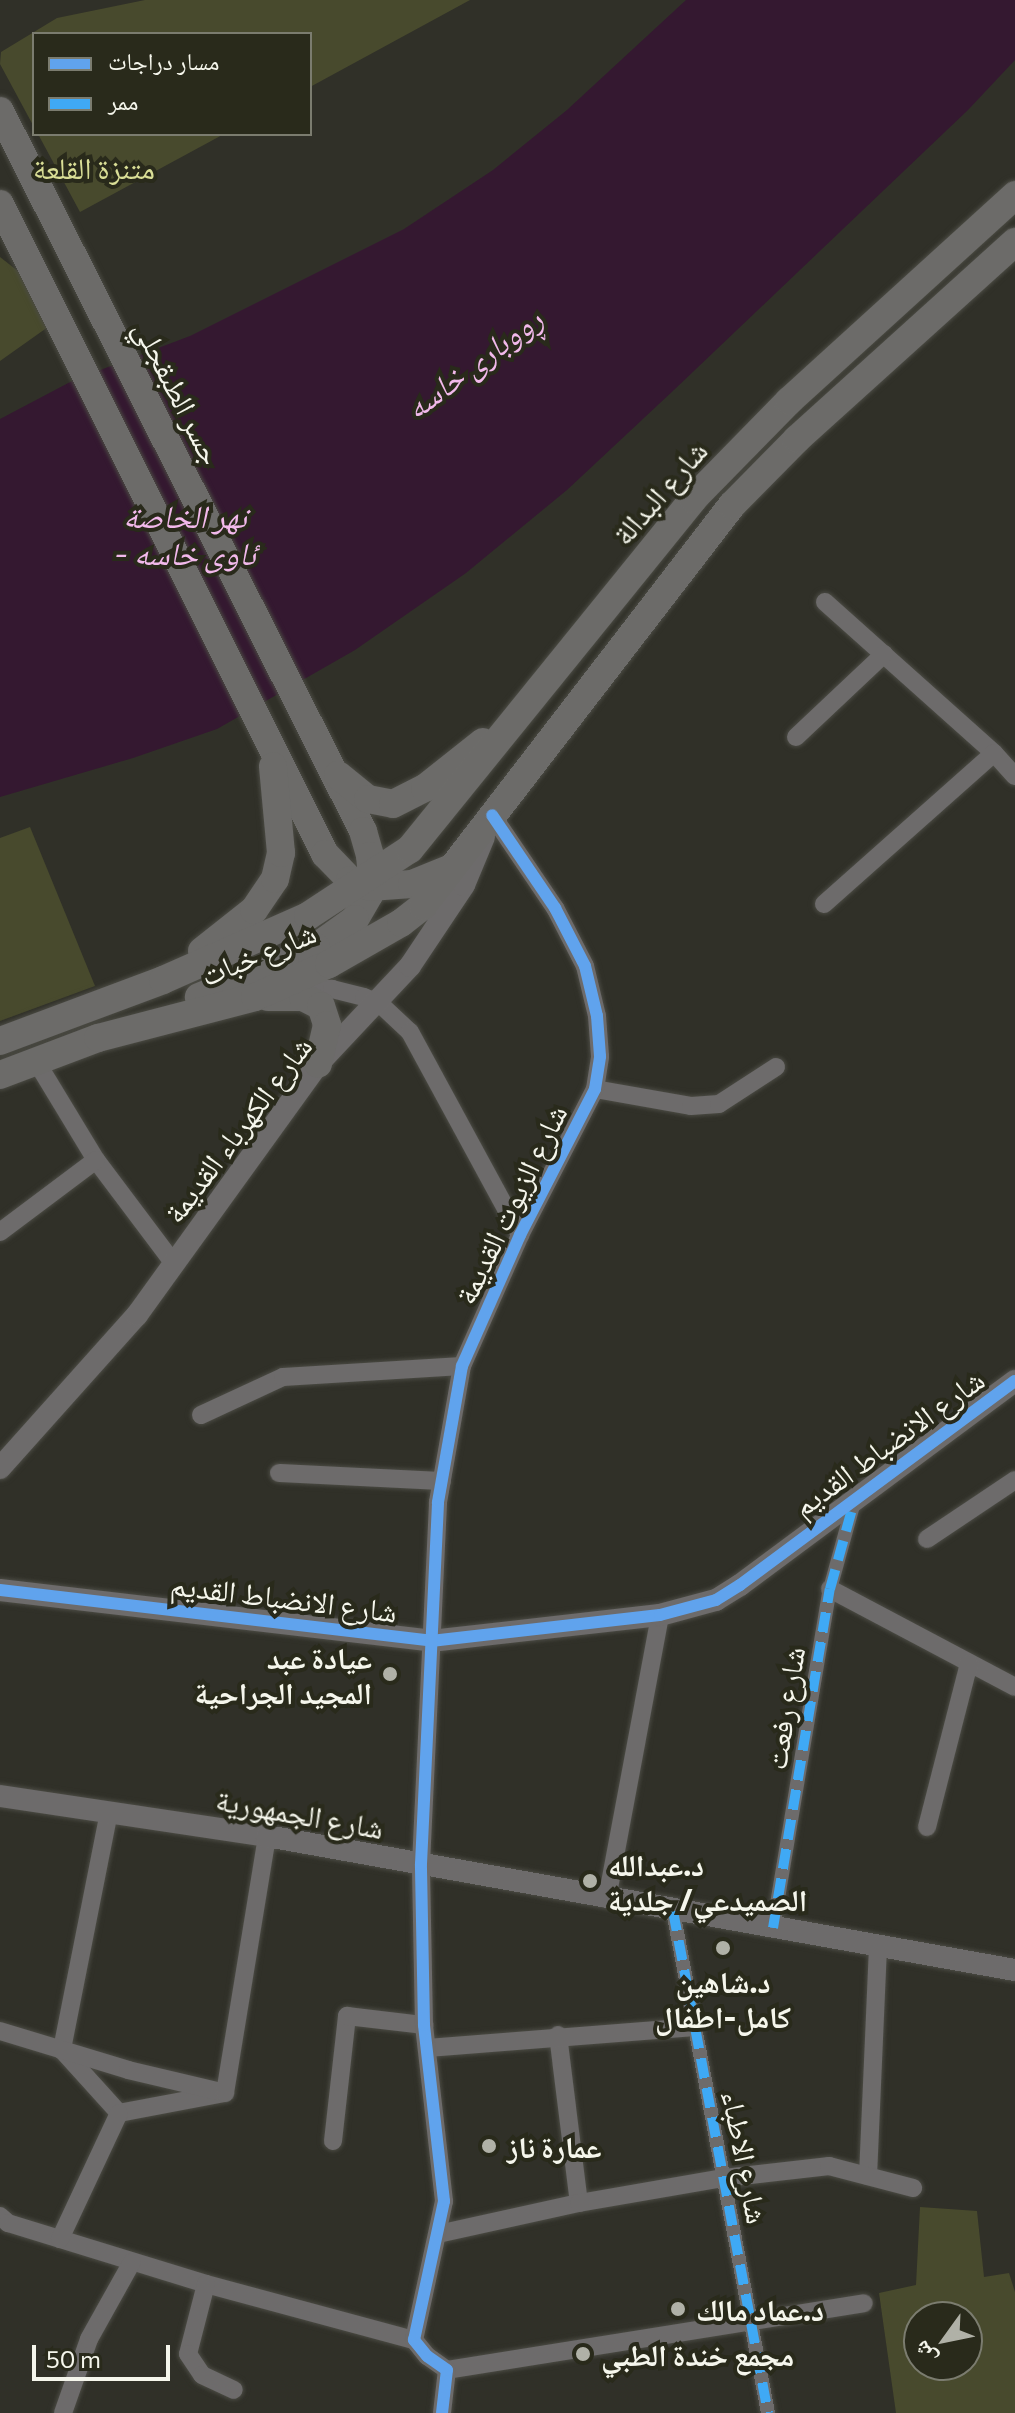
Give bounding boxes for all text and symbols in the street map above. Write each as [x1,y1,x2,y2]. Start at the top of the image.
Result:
legend [32,32,312,136]
text: مسار دراجات [108,46,220,75]
text: ممر [108,86,139,115]
park label: متنزة القلعة [33,149,155,185]
water label: ڕووباری خاسە [397,298,549,426]
street label: جسر الطبقجلي [127,314,231,470]
street label: شارع البدالة [604,433,714,551]
water label: نهر الخاصة - ئاوی خاسە [114,497,256,572]
street label: شارع خبات [195,914,321,992]
street label: شارع الكهرباء القديمة [155,1029,319,1229]
street label: شارع الزيوت القديمة [446,1099,574,1309]
street label: شارع الانضباط القديم [785,1361,991,1523]
street label: شارع الانضباط القديم [169,1565,399,1629]
place label: عيادة عبد المجيد الجراحية [194,1639,372,1710]
street label: شارع رفعت [757,1644,811,1772]
marker: عيادة عبد المجيد الجراحية [379,1663,401,1685]
street label: شارع الجمهورية [213,1781,387,1845]
place label: د.عبدالله الصميدعي/ جلدية [608,1846,807,1916]
marker: د.عبدالله الصميدعي/ جلدية [579,1870,601,1892]
marker: د.شاهين كامل-اطفال [712,1937,734,1959]
place label: د.شاهين كامل-اطفال [655,1963,791,2034]
street label: شارع الاطباء [715,2087,777,2227]
place label: عمارة ناز [507,2128,602,2164]
marker: عمارة ناز [478,2135,500,2157]
place label: د.عماد مالك [696,2291,824,2327]
marker: د.عماد مالك [667,2298,689,2320]
north arrow [903,2301,983,2381]
scale bar [36,2329,174,2379]
place label: مجمع خندة الطبي [601,2336,794,2372]
text: ش [906,2336,942,2370]
marker: مجمع خندة الطبي [572,2343,594,2365]
text: 50 m [46,2344,101,2373]

